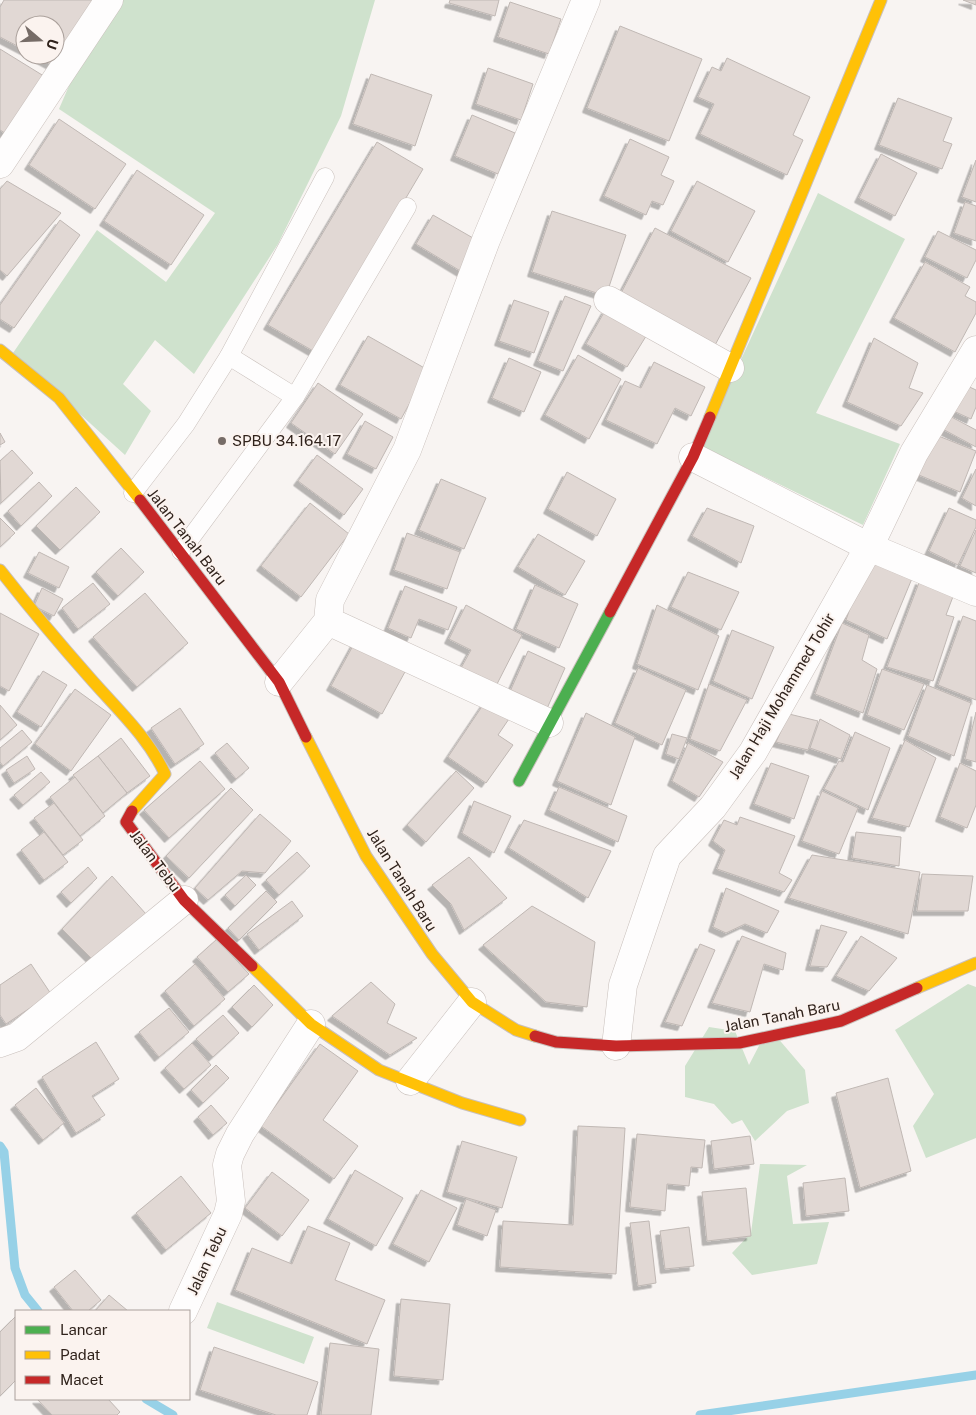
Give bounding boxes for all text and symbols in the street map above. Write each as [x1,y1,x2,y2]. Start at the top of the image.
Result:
north arrow [15,15,65,65]
text: U [43,37,62,52]
place label: SPBU 34.164.17 [232,432,341,449]
marker: SPBU 34.164.17 [216,435,228,447]
street label: Jalan Tanah Baru [144,485,230,588]
street label: Jalan Haji Mohammed Tohir [725,610,838,782]
street label: Jalan Tanah Baru [364,825,441,934]
street label: Jalan Tebu [127,826,184,895]
street label: Jalan Tanah Baru [723,996,841,1035]
street label: Jalan Tebu [183,1224,230,1298]
legend [15,1310,190,1400]
text: Lancar [60,1321,108,1338]
text: Padat [60,1346,101,1363]
text: Macet [60,1371,104,1388]

